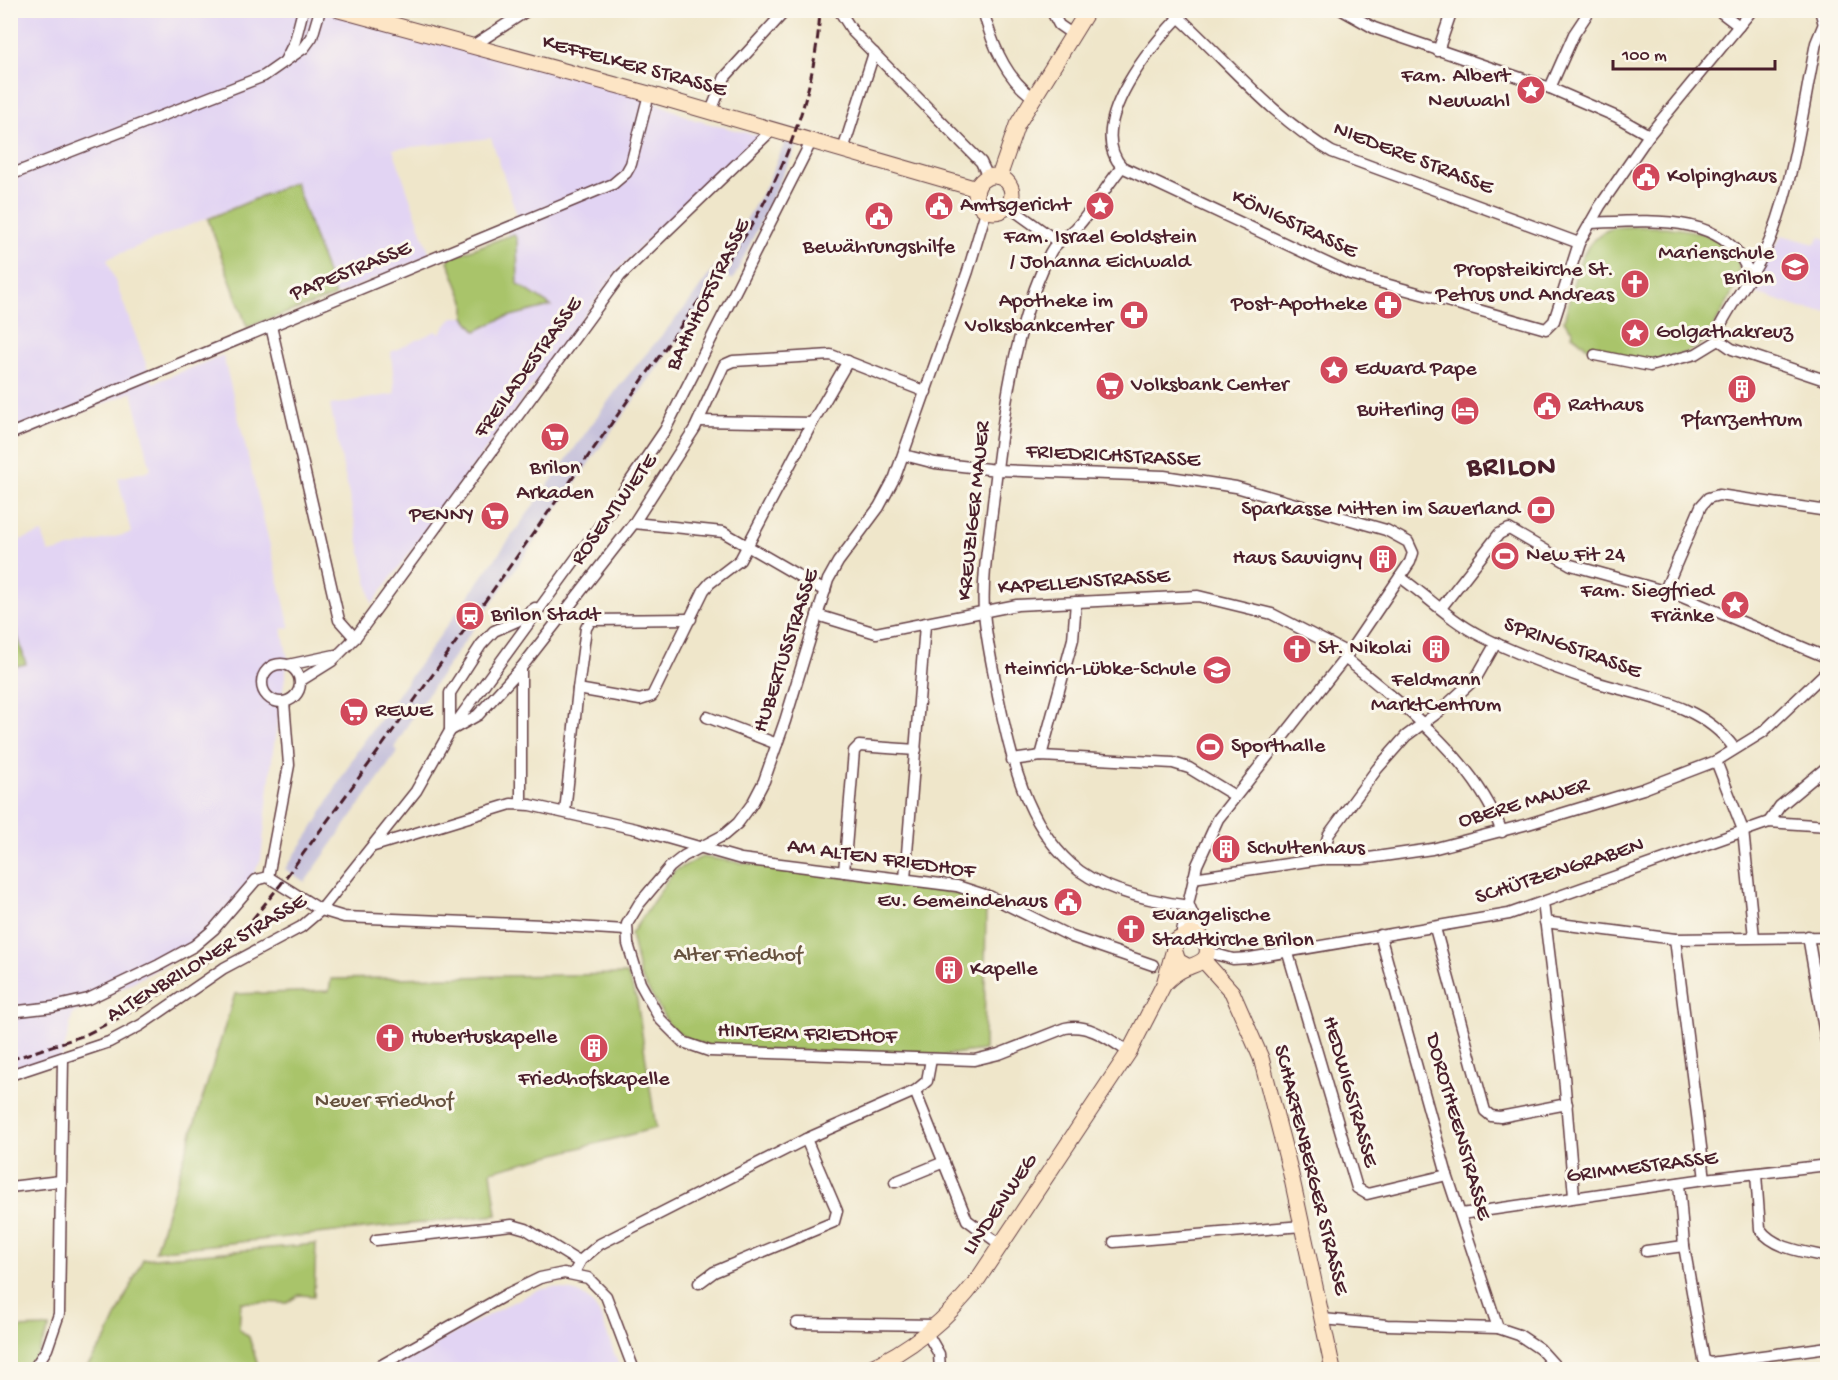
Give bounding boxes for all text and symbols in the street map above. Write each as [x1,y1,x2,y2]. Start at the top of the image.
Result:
street label: KEFFELKER STRASSE [539,30,730,104]
scale bar [1613,33,1775,71]
text: 100 m [1621,46,1667,67]
place label: Fam. Albert Neuwahl [1400,64,1512,115]
place icon: Fam. Albert Neuwahl [1515,74,1547,106]
street label: NIEDERE STRASSE [1329,117,1498,202]
public building icon: Kolpinghaus [1630,161,1662,193]
place label: Kolpinghaus [1667,164,1777,190]
street label: KÖNIGSTRASSE [1227,184,1362,266]
public building icon: Amtsgericht [923,190,955,222]
place icon: Fam. Israel Goldstein / Johanna Eichwald [1084,190,1116,222]
place label: Amtsgericht [960,193,1072,219]
public building icon: Bewährungshilfe [863,200,895,232]
street label: BAHNHOFSTRASSE [661,214,758,376]
place label: Fam. Israel Goldstein / Johanna Eichwald [1003,225,1197,276]
street label: PAPESTRASSE [286,235,417,308]
place label: Bewährungshilfe [802,235,956,261]
place label: Marienschule Brilon [1658,241,1775,292]
school or university icon: Marienschule Brilon [1779,251,1811,283]
place label: Propsteikirche St. Petrus und Andreas [1434,258,1615,309]
church icon: Propsteikirche St. Petrus und Andreas [1619,268,1651,300]
place label: Apotheke im Volksbankcenter [964,289,1115,340]
pharmacy icon: Post-Apotheke [1372,289,1404,321]
street label: FREILADESTRASSE [468,291,590,444]
place label: Post-Apotheke [1230,292,1368,318]
pharmacy icon: Apotheke im Volksbankcenter [1118,299,1150,331]
place icon: Golgathakreuz [1619,317,1651,349]
place label: Golgathakreuz [1656,320,1794,346]
place icon: Eduard Pape [1318,354,1350,386]
place label: Eduard Pape [1355,357,1477,383]
supermarket icon: Volksbank Center [1094,370,1126,402]
place label: Volksbank Center [1130,373,1291,399]
building icon: Pfarrzentrum [1726,373,1758,405]
public building icon: Rathaus [1531,390,1563,422]
place label: Rathaus [1568,393,1644,419]
hotel icon: Buiterling [1449,395,1481,427]
place label: Buiterling [1356,398,1444,424]
place label: Pfarrzentrum [1681,408,1803,434]
street label: KREUZIGER MAUER [953,419,997,602]
supermarket icon: Brilon Arkaden [539,421,571,453]
street label: FRIEDRICHSTRASSE [1024,439,1202,475]
street label: ROSENTWIETE [566,448,665,571]
district label: BRILON [1466,452,1557,485]
place label: Brilon Arkaden [516,456,594,507]
bank icon: Sparkasse Mitten im Sauerland [1525,494,1557,526]
place label: Sparkasse Mitten im Sauerland [1241,497,1522,523]
supermarket icon: PENNY [479,500,511,532]
place label: PENNY [408,503,474,529]
sports icon: New Fit 24 [1489,540,1521,572]
building icon: Haus Sauvigny [1367,543,1399,575]
place label: New Fit 24 [1526,543,1626,569]
place label: Haus Sauvigny [1233,546,1362,572]
street label: KAPELLENSTRASSE [997,564,1172,602]
street label: HUBERTUSSTRASSE [748,565,826,736]
place label: Fam. Siegfried Fränke [1579,579,1716,630]
place icon: Fam. Siegfried Fränke [1719,589,1751,621]
station icon: Brilon Stadt [454,600,486,632]
place label: Brilon Stadt [490,603,602,629]
street label: SPRINGSTRASSE [1500,612,1646,686]
church icon: St. Nikolai [1281,633,1313,665]
building icon: Feldmann MarktCentrum [1420,633,1452,665]
place label: St. Nikolai [1318,636,1412,662]
school or university icon: Heinrich-Lübke-Schule [1201,654,1233,686]
place label: Heinrich-Lübke-Schule [1004,657,1197,683]
place label: Feldmann MarktCentrum [1371,668,1502,719]
supermarket icon: REWE [338,696,370,728]
place label: REWE [375,699,434,725]
sports icon: Sporthalle [1194,731,1226,763]
place label: Sporthalle [1231,734,1326,760]
street label: OBERE MAUER [1456,773,1594,835]
street label: SCHÜTZENGRABEN [1472,832,1648,912]
building icon: Schultenhaus [1210,833,1242,865]
street label: AM ALTEN FRIEDHOF [785,834,978,886]
place label: Schultenhaus [1247,836,1366,862]
public building icon: Ev. Gemeindehaus [1052,886,1084,918]
street label: ALTENBRILONER STRASSE [102,888,313,1029]
place label: Ev. Gemeindehaus [877,889,1048,915]
place label: Evangelische Stadtkirche Brilon [1152,903,1315,954]
church icon: Evangelische Stadtkirche Brilon [1115,913,1147,945]
park label: Alter Friedhof [673,943,805,969]
building icon: Kapelle [933,954,965,986]
place label: Kapelle [970,957,1038,983]
street label: HEDWIGSTRASSE [1315,1014,1383,1172]
street label: HINTERM FRIEDHOF [717,1019,899,1051]
church icon: Hubertuskapelle [374,1022,406,1054]
place label: Hubertuskapelle [411,1025,558,1051]
street label: DOROTHEENSTRASSE [1417,1029,1496,1224]
building icon: Friedhofskapelle [578,1032,610,1064]
street label: SCHARFENBERGER STRASSE [1266,1042,1354,1299]
place label: Friedhofskapelle [517,1067,670,1093]
park label: Neuer Friedhof [315,1089,455,1115]
street label: GRIMMESTRASSE [1565,1146,1720,1190]
street label: LINDENWEG [958,1149,1045,1261]

